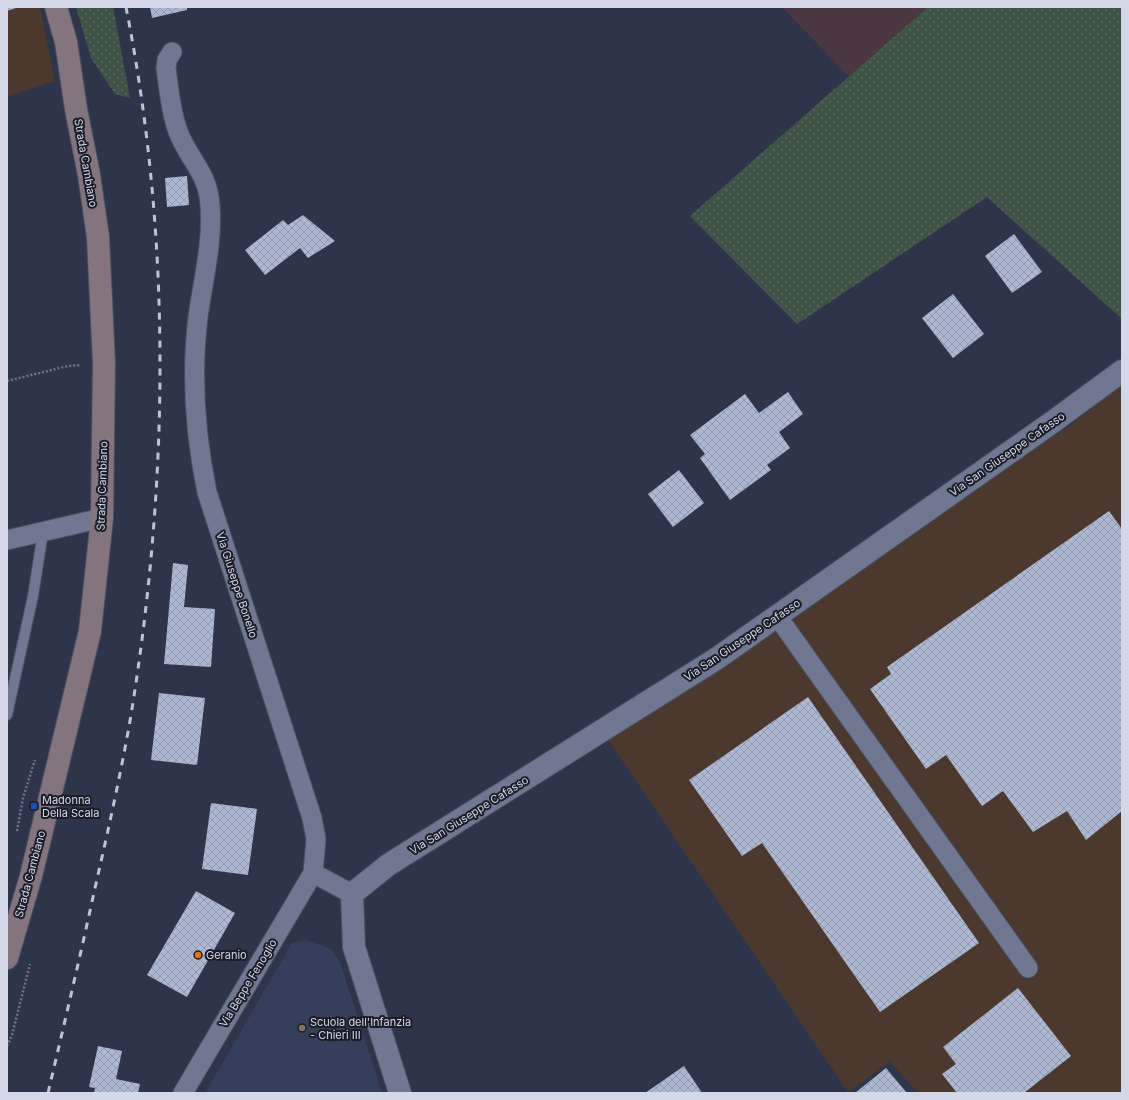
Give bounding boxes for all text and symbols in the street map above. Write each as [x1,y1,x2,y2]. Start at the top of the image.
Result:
street label: Strada Cambiano [71,118,101,209]
street label: Via San Giuseppe Cafasso [947,409,1068,499]
street label: Strada Cambiano [93,441,111,531]
street label: Via Giuseppe Bonello [213,530,261,640]
street label: Via San Giuseppe Cafasso [681,596,803,684]
street label: Via San Giuseppe Cafasso [407,772,531,857]
place label: Madonna Della Scala [42,793,99,820]
marker: Madonna Della Scala [29,801,39,811]
street label: Strada Cambiano [12,829,48,919]
street label: Via Beppe Fenoglio [216,936,280,1030]
place label: Geranio [206,948,247,962]
marker: Geranio [193,950,203,960]
place label: Scuola dell'Infanzia - Chieri III [310,1015,411,1042]
marker: Scuola dell'Infanzia - Chieri III [297,1023,307,1033]

